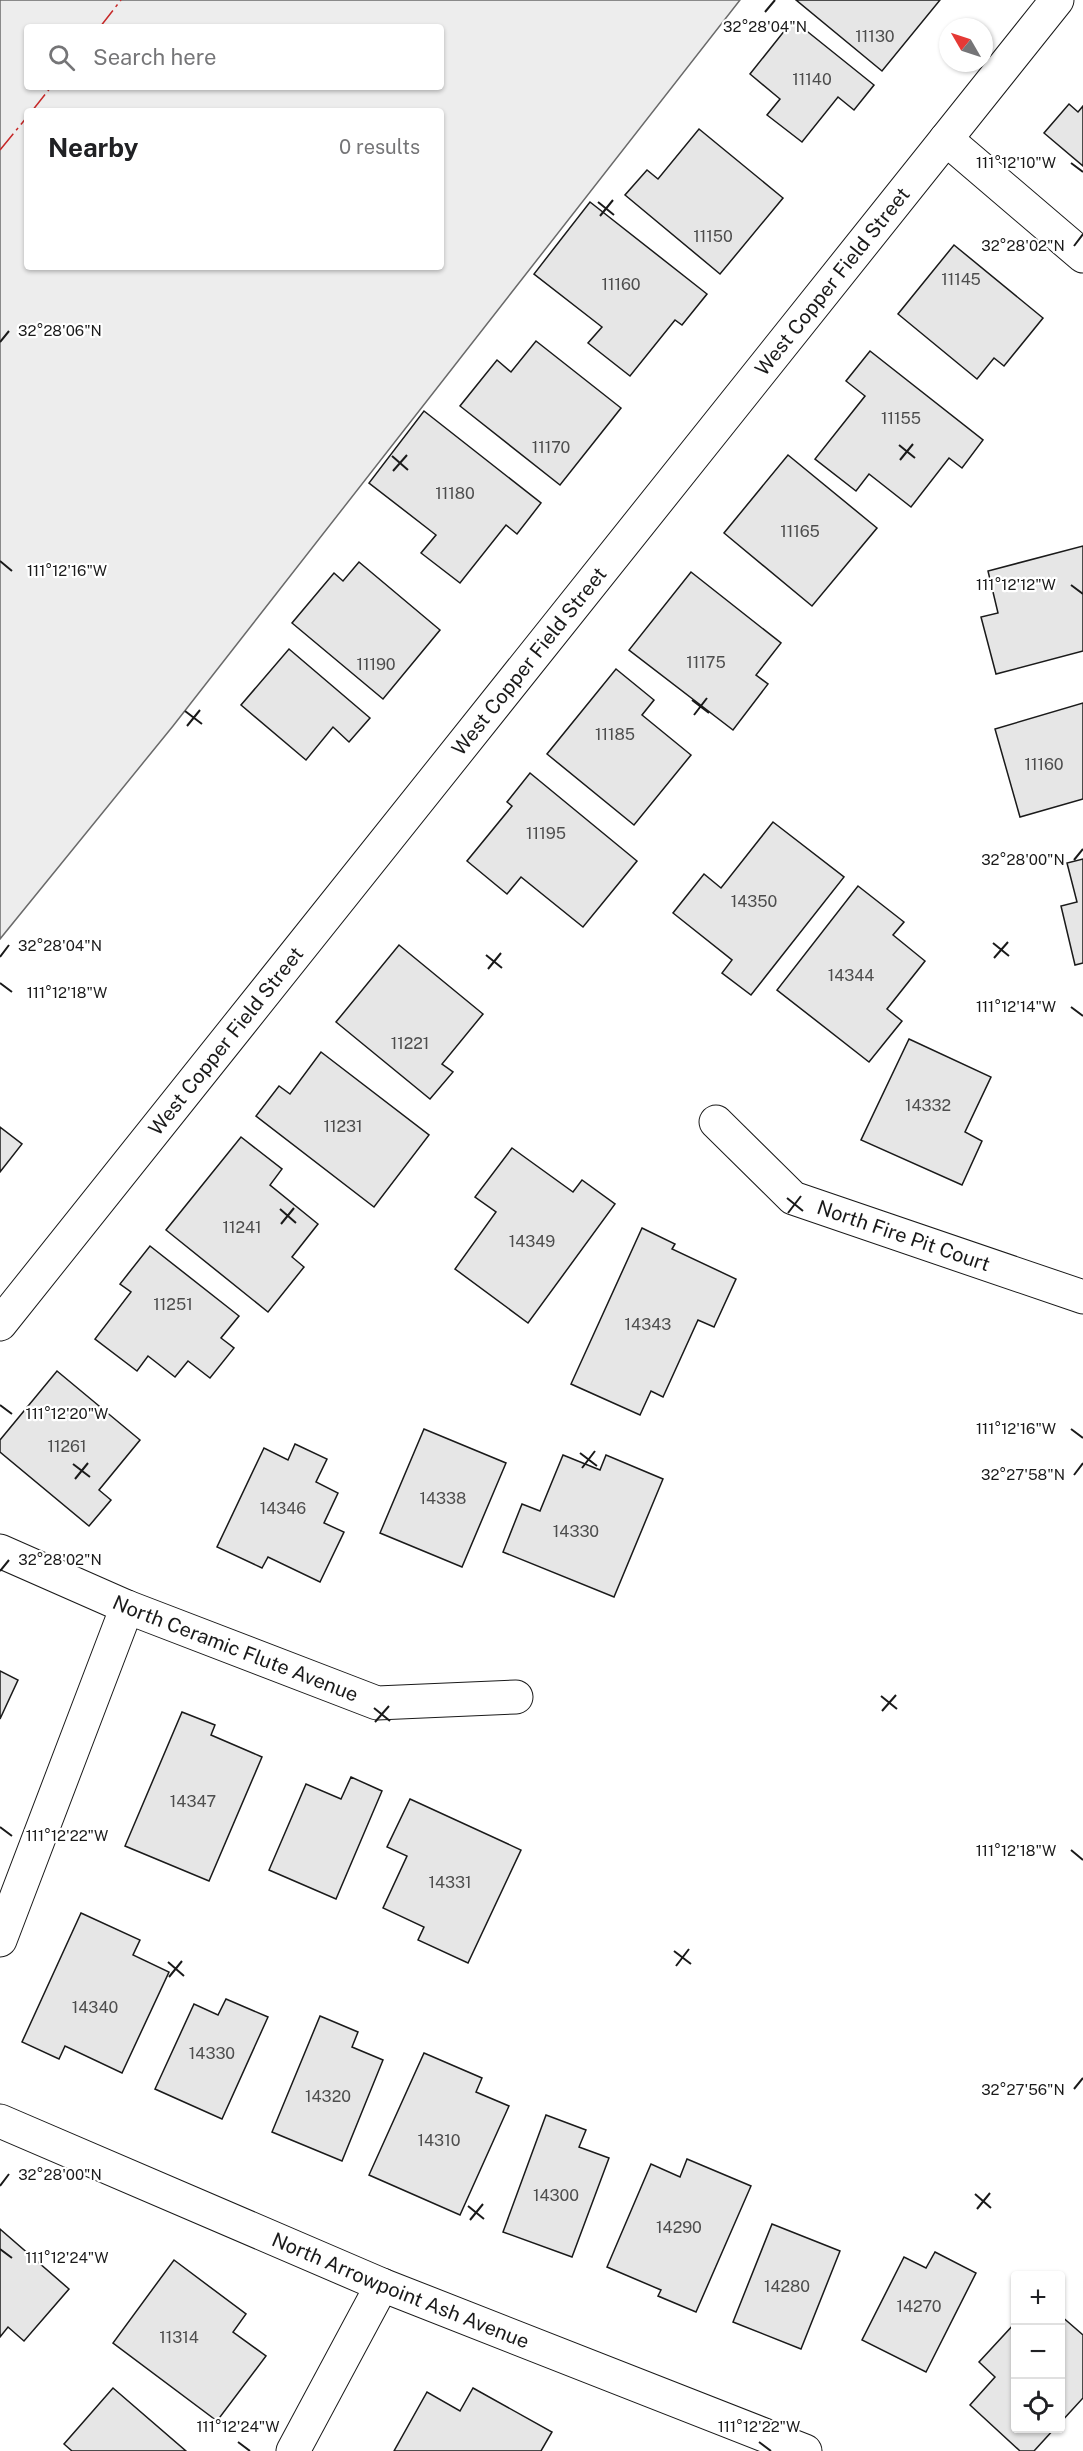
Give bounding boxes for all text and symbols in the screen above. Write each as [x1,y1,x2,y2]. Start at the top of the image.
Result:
text: 32°28'04"N [723,18,807,35]
north arrow [939,18,993,72]
search box [24,24,444,90]
house number: 11130 [855,27,895,46]
icon: search [45,41,78,74]
text: Search here [93,44,217,70]
house number: 11140 [792,70,832,89]
text: Nearby [48,132,138,163]
text: 0 results [339,135,420,159]
text: 111°12'10"W [976,154,1056,171]
street label: West Copper Field Street [750,183,915,380]
house number: 11150 [693,227,733,246]
text: 32°28'02"N [981,237,1065,254]
house number: 11145 [941,270,981,289]
house number: 11160 [601,275,641,294]
text: 32°28'06"N [18,322,102,339]
house number: 11155 [881,409,921,428]
house number: 11170 [532,438,571,457]
house number: 11180 [435,484,475,503]
house number: 11165 [780,522,820,541]
text: 111°12'16"W [27,562,107,579]
street label: West Copper Field Street [447,562,611,760]
text: 111°12'12"W [976,576,1056,593]
house number: 11175 [686,653,726,672]
house number: 11190 [356,655,396,674]
house number: 11185 [595,725,635,744]
house number: 11160 [1024,755,1064,774]
house number: 11195 [526,824,566,843]
text: 32°28'00"N [981,851,1065,868]
house number: 14350 [731,892,778,911]
text: 32°28'04"N [18,937,102,954]
street label: West Copper Field Street [143,942,308,1140]
house number: 14344 [828,966,874,985]
text: 111°12'18"W [27,984,107,1001]
text: 111°12'14"W [976,998,1056,1015]
house number: 11221 [391,1034,429,1053]
house number: 14332 [905,1096,951,1115]
house number: 11231 [323,1117,363,1136]
street label: North Fire Pit Court [814,1195,993,1276]
house number: 11241 [222,1218,262,1237]
house number: 14349 [509,1232,555,1251]
house number: 11251 [153,1295,193,1314]
house number: 14343 [625,1315,671,1334]
text: 111°12'20"W [26,1405,108,1422]
text: 111°12'16"W [976,1420,1056,1437]
house number: 11261 [47,1437,87,1456]
text: 32°27'58"N [981,1466,1065,1483]
house number: 14338 [420,1489,466,1508]
house number: 14346 [260,1499,306,1518]
house number: 14330 [553,1522,599,1541]
text: 32°28'02"N [18,1551,102,1568]
street label: North Ceramic Flute Avenue [109,1590,362,1707]
house number: 14347 [170,1792,216,1811]
text: 111°12'22"W [26,1827,108,1844]
text: 111°12'18"W [976,1842,1056,1859]
house number: 14331 [428,1873,472,1892]
house number: 14340 [72,1998,118,2017]
house number: 14330 [189,2044,235,2063]
text: 32°27'56"N [981,2081,1065,2098]
house number: 14320 [305,2087,351,2106]
house number: 14310 [418,2131,461,2150]
text: 32°28'00"N [18,2166,102,2183]
house number: 14300 [533,2186,579,2205]
house number: 14290 [656,2218,702,2237]
street label: North Arrowpoint Ash Avenue [268,2227,533,2354]
text: 111°12'24"W [25,2249,109,2266]
map controls [1011,2271,1065,2433]
button: + [1011,2271,1065,2325]
house number: 14280 [764,2277,810,2296]
house number: 14270 [896,2297,942,2316]
button: − [1011,2325,1065,2379]
house number: 11314 [159,2328,199,2347]
button: locate [1011,2379,1065,2433]
text: 111°12'24"W [196,2418,280,2435]
text: 111°12'22"W [718,2418,800,2435]

